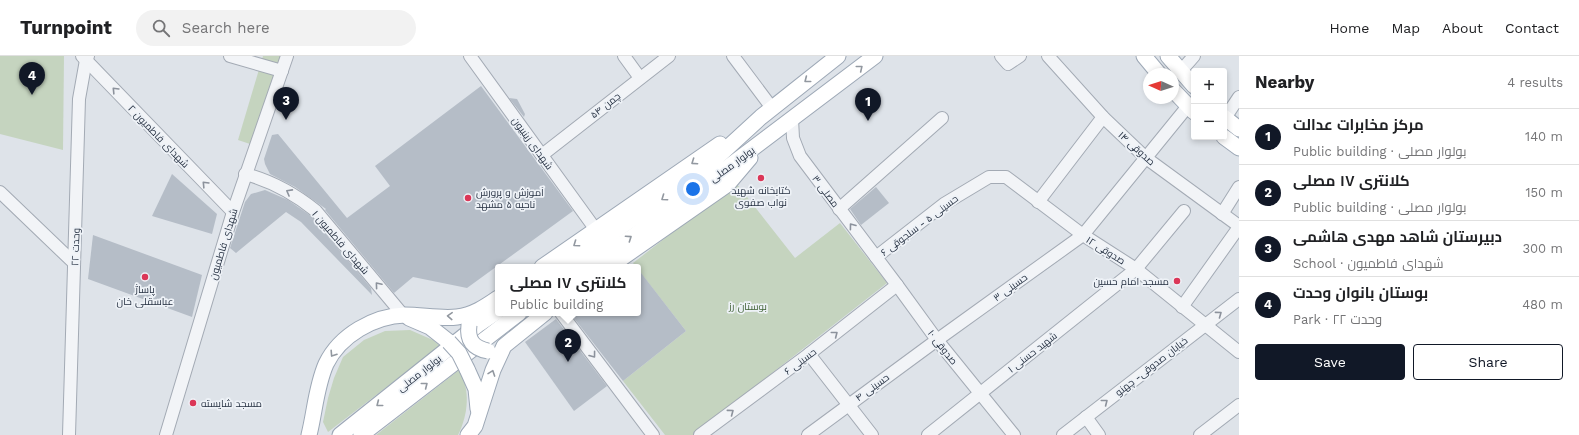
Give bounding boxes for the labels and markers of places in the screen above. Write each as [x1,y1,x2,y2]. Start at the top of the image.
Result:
pin: 4 [19,62,45,95]
pin: 3 [273,87,299,120]
pin: 1 [855,88,881,121]
marker: کتابخانه شهید نواب صفوی [756,173,766,183]
place label: کتابخانه شهید نواب صفوی [732,185,790,209]
place label: آموزش و پرورش ناحیه ۵ مشهد [476,187,544,211]
marker: آموزش و پرورش ناحیه ۵ مشهد [463,193,473,203]
marker: پاساژ عباسقلی خان [140,272,150,282]
place label: مسجد امام حسین [1093,276,1169,289]
marker: مسجد امام حسین [1172,276,1182,286]
place label: پاساژ عباسقلی خان [117,284,174,308]
pin: 2 [555,329,581,362]
marker: مسجد شایسته [188,398,198,408]
place label: مسجد شایسته [201,398,262,409]

